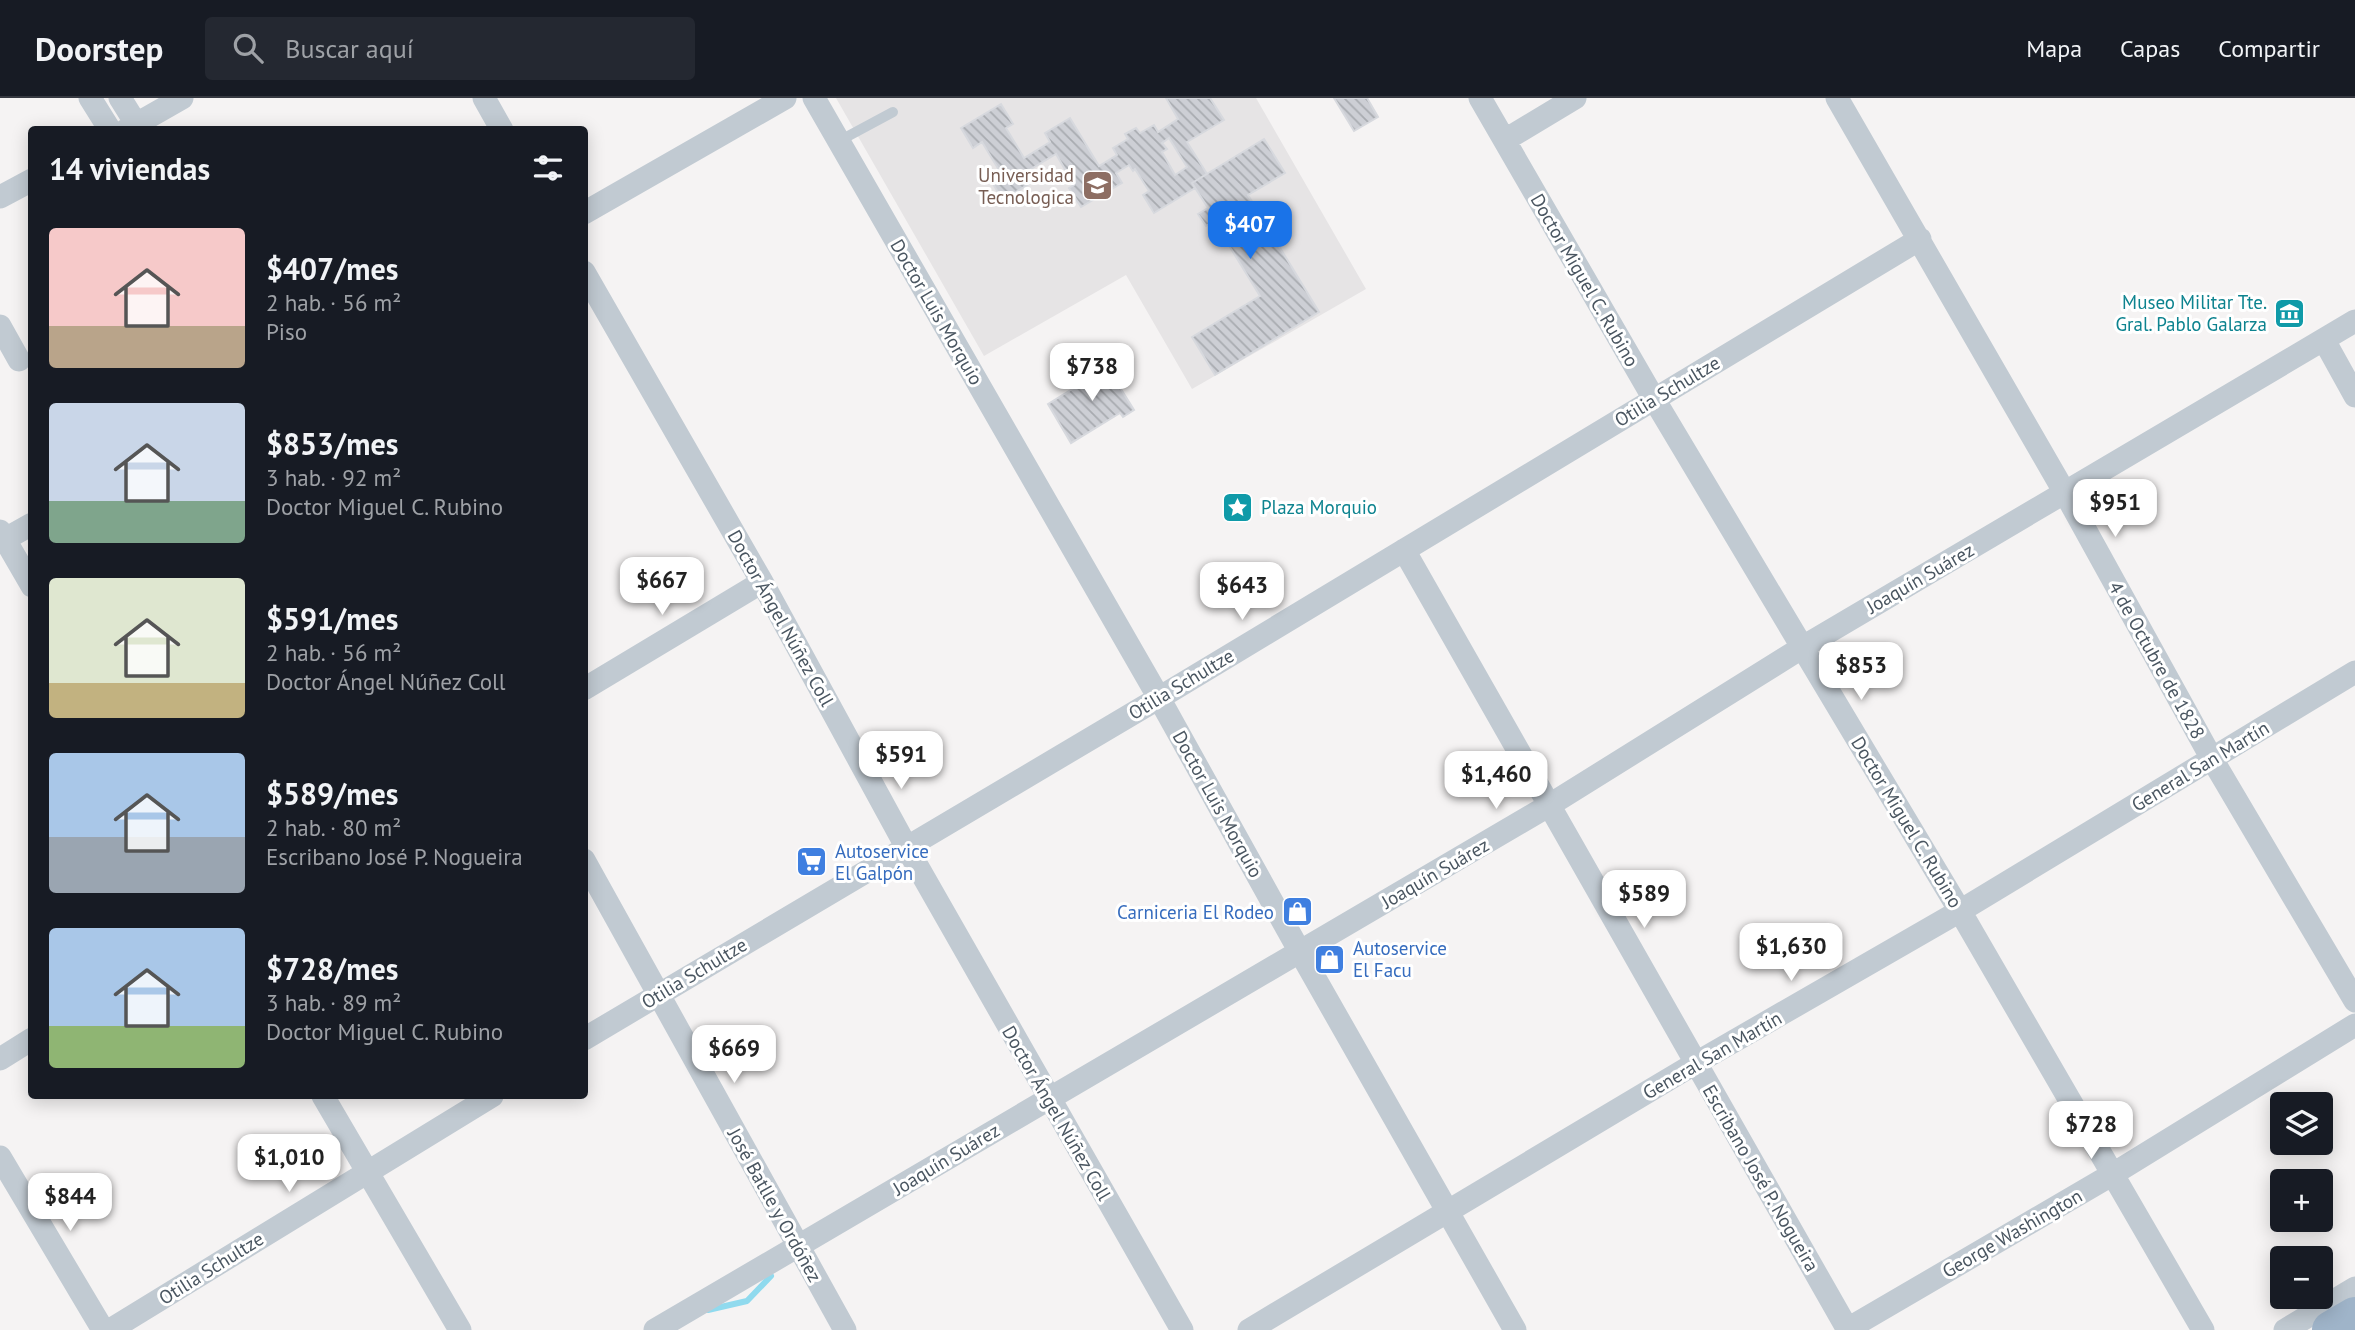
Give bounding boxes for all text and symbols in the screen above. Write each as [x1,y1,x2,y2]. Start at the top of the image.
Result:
search box [205,17,695,80]
text: Doorstep [35,27,163,70]
icon: search [229,29,267,67]
text: Buscar aquí [285,32,414,65]
text: Mapa [2026,33,2082,64]
text: Capas [2120,33,2180,64]
text: Compartir [2218,33,2320,64]
text: 14 viviendas [49,149,210,188]
icon: filters [529,149,567,187]
place label: Universidad Tecnologica [978,163,1074,209]
school or university icon: Universidad Tecnologica [1080,169,1114,203]
street label: Doctor Miguel C. Rubino [1526,189,1644,371]
pin: $407 [1209,202,1291,261]
text: $407 [1224,209,1276,238]
street label: Doctor Luis Morquio [886,235,988,389]
text: $407/mes [266,249,398,288]
icon: home [105,256,189,340]
text: 2 hab. · 56 m² [266,288,401,317]
place label: Museo Militar Tte. Gral. Pablo Galarza [2115,290,2267,336]
museum icon: Museo Militar Tte. Gral. Pablo Galarza [2273,296,2307,330]
text: Piso [266,317,307,346]
pin: $738 [1051,344,1133,403]
street label: Otilia Schultze [1610,350,1724,432]
text: $738 [1066,351,1118,380]
text: $853/mes [266,424,398,463]
icon: home [105,431,189,515]
text: 3 hab. · 92 m² [266,463,401,492]
pin: $951 [2074,480,2156,539]
text: $951 [2089,487,2141,516]
place icon: Plaza Morquio [1221,490,1255,524]
text: Doctor Miguel C. Rubino [266,492,503,521]
place label: Plaza Morquio [1261,495,1377,519]
street label: Doctor Ángel Núñez Coll [723,526,840,711]
street label: Joaquín Suárez [1861,538,1978,619]
pin: $667 [621,558,703,617]
pin: $643 [1201,562,1283,622]
text: $667 [636,565,688,594]
text: $643 [1216,570,1268,599]
street label: 4 de Octubre de 1828 [2104,577,2210,743]
text: $591/mes [266,599,398,638]
icon: home [105,606,189,690]
text: 2 hab. · 56 m² [266,638,401,667]
pin: $853 [1820,642,1902,702]
street label: Otilia Schultze [1124,643,1238,725]
text: $853 [1835,650,1887,679]
text: Doctor Ángel Núñez Coll [266,667,505,696]
street label: General San Martín [2127,715,2273,817]
street label: Doctor Luis Morquio [1168,726,1268,882]
pin: $591 [860,732,942,791]
street label: Doctor Miguel C. Rubino [1846,732,1968,912]
text: $591 [875,739,927,768]
pin: $1,460 [1439,752,1553,811]
text: $1,460 [1460,759,1532,788]
text: $589/mes [266,774,398,813]
icon: home [105,781,189,865]
text: 2 hab. · 80 m² [266,813,401,842]
street label: Joaquín Suárez [1376,833,1493,914]
place label: Autoservice El Galpón [835,839,929,885]
text: Escribano José P. Nogueira [266,842,523,871]
supermarket icon: Autoservice El Galpón [795,845,829,879]
pin: $589 [1603,870,1685,930]
text: $589 [1618,878,1670,907]
shop icon: Carniceria El Rodeo [1280,895,1314,929]
place label: Carniceria El Rodeo [1117,900,1274,924]
pin: $1,630 [1734,924,1848,983]
text: $1,630 [1755,931,1827,960]
street label: Otilia Schultze [637,932,751,1014]
place label: Autoservice El Facu [1353,936,1447,982]
shop icon: Autoservice El Facu [1313,942,1347,976]
text: $728/mes [266,949,398,988]
icon: home [105,956,189,1040]
text: 3 hab. · 89 m² [266,988,401,1017]
street label: General San Martín [1638,1006,1786,1104]
text: Doctor Miguel C. Rubino [266,1017,503,1046]
street label: Doctor Ángel Núñez Coll [997,1021,1117,1205]
pin: $669 [693,1026,775,1085]
text: $669 [708,1033,760,1062]
street label: Escribano José P. Nogueira [1698,1080,1824,1276]
map controls [2270,1092,2333,1309]
button: layers [2270,1092,2333,1155]
pin: $728 [2050,1102,2132,1161]
text: $728 [2065,1109,2117,1138]
street label: Joaquín Suárez [887,1118,1004,1201]
street label: José Batlle y Ordóñez [722,1123,827,1286]
pin: $1,010 [232,1134,346,1194]
text: $1,010 [253,1142,325,1171]
button: + [2270,1169,2333,1232]
pin: $844 [29,1174,111,1233]
text: $844 [44,1181,96,1210]
street label: George Washington [1938,1183,2086,1283]
street label: Otilia Schultze [154,1226,268,1310]
button: − [2270,1246,2333,1309]

